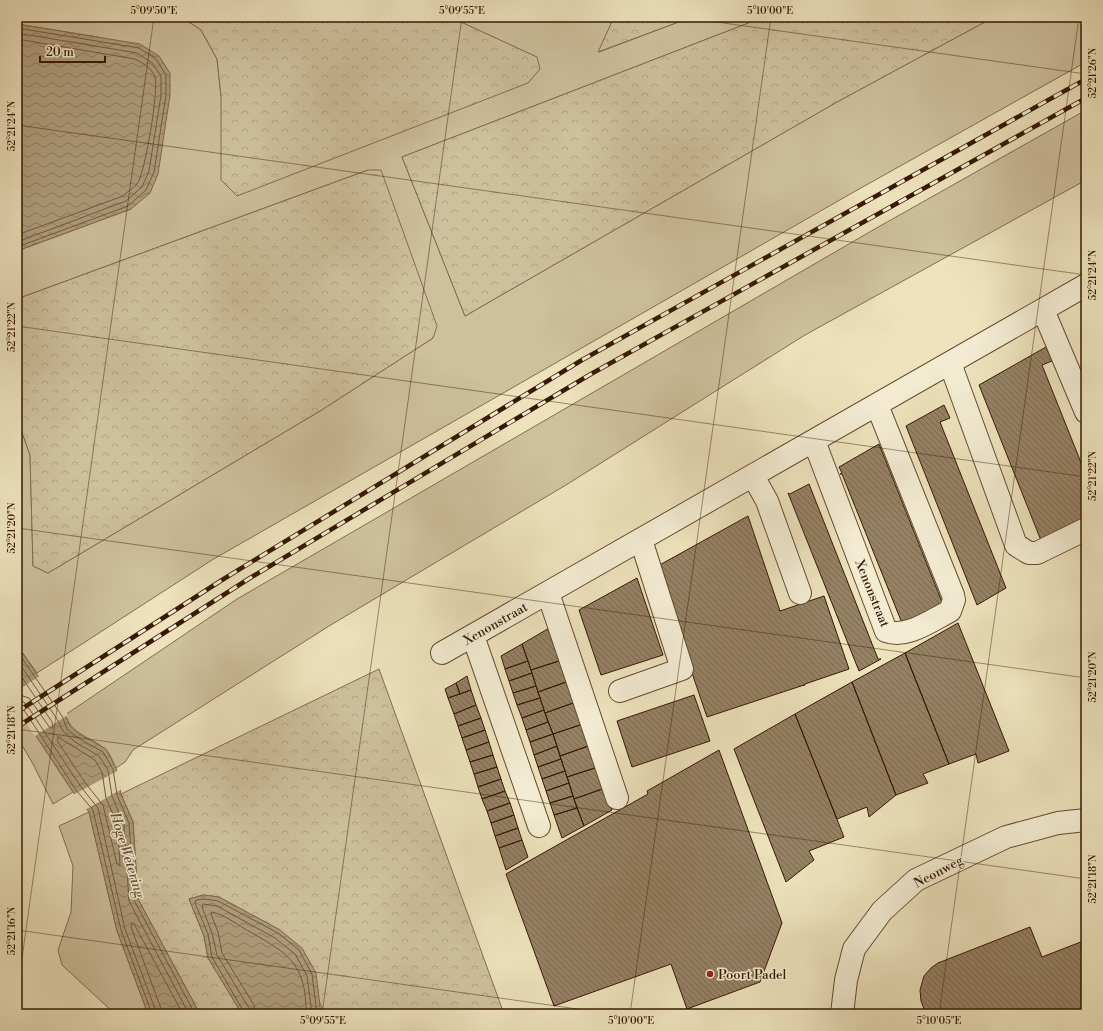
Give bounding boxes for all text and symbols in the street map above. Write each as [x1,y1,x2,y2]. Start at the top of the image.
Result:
text: 5°09'50"E [130,5,178,17]
text: 5°09'55"E [439,5,485,17]
text: 5°10'00"E [747,5,793,17]
scale bar [40,38,105,64]
text: 20 m [46,45,74,60]
text: 52°21'26"N [1087,47,1099,98]
text: 52°21'24"N [6,100,18,151]
text: 52°21'24"N [1087,249,1099,300]
text: 52°21'22"N [6,301,18,352]
text: 52°21'22"N [1087,450,1099,501]
text: 52°21'20"N [6,502,18,553]
street label: Xenonstraat [851,556,893,630]
street label: Xenonstraat [460,599,531,649]
text: 52°21'20"N [1087,651,1099,702]
text: 52°21'18"N [6,705,18,754]
water label: Hoge Wetering [105,809,149,901]
street label: Neonweg [911,852,966,891]
text: 52°21'18"N [1087,854,1099,903]
text: 52°21'16"N [6,906,18,955]
place label: Poort Padel [718,967,787,983]
marker: Poort Padel [705,969,715,979]
text: 5°09'55"E [300,1015,346,1027]
text: 5°10'00"E [608,1015,654,1027]
text: 5°10'05"E [917,1015,962,1027]

